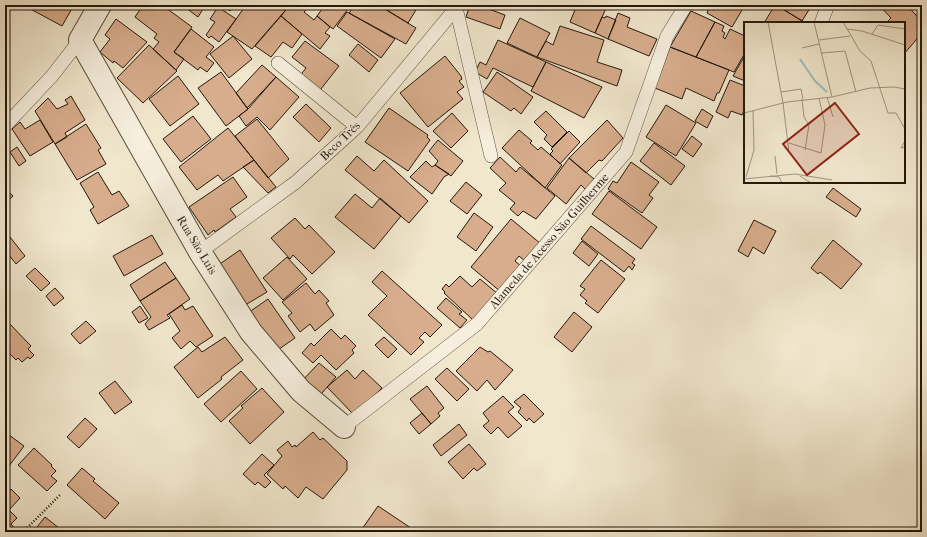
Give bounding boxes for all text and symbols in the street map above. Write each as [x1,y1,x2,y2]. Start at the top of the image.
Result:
inset map [744,22,905,183]
street label: Beco Três [317,118,363,164]
street label: Alameda de Acesso São Guilherme [486,170,612,312]
street label: Rua São Luis [174,213,220,277]

